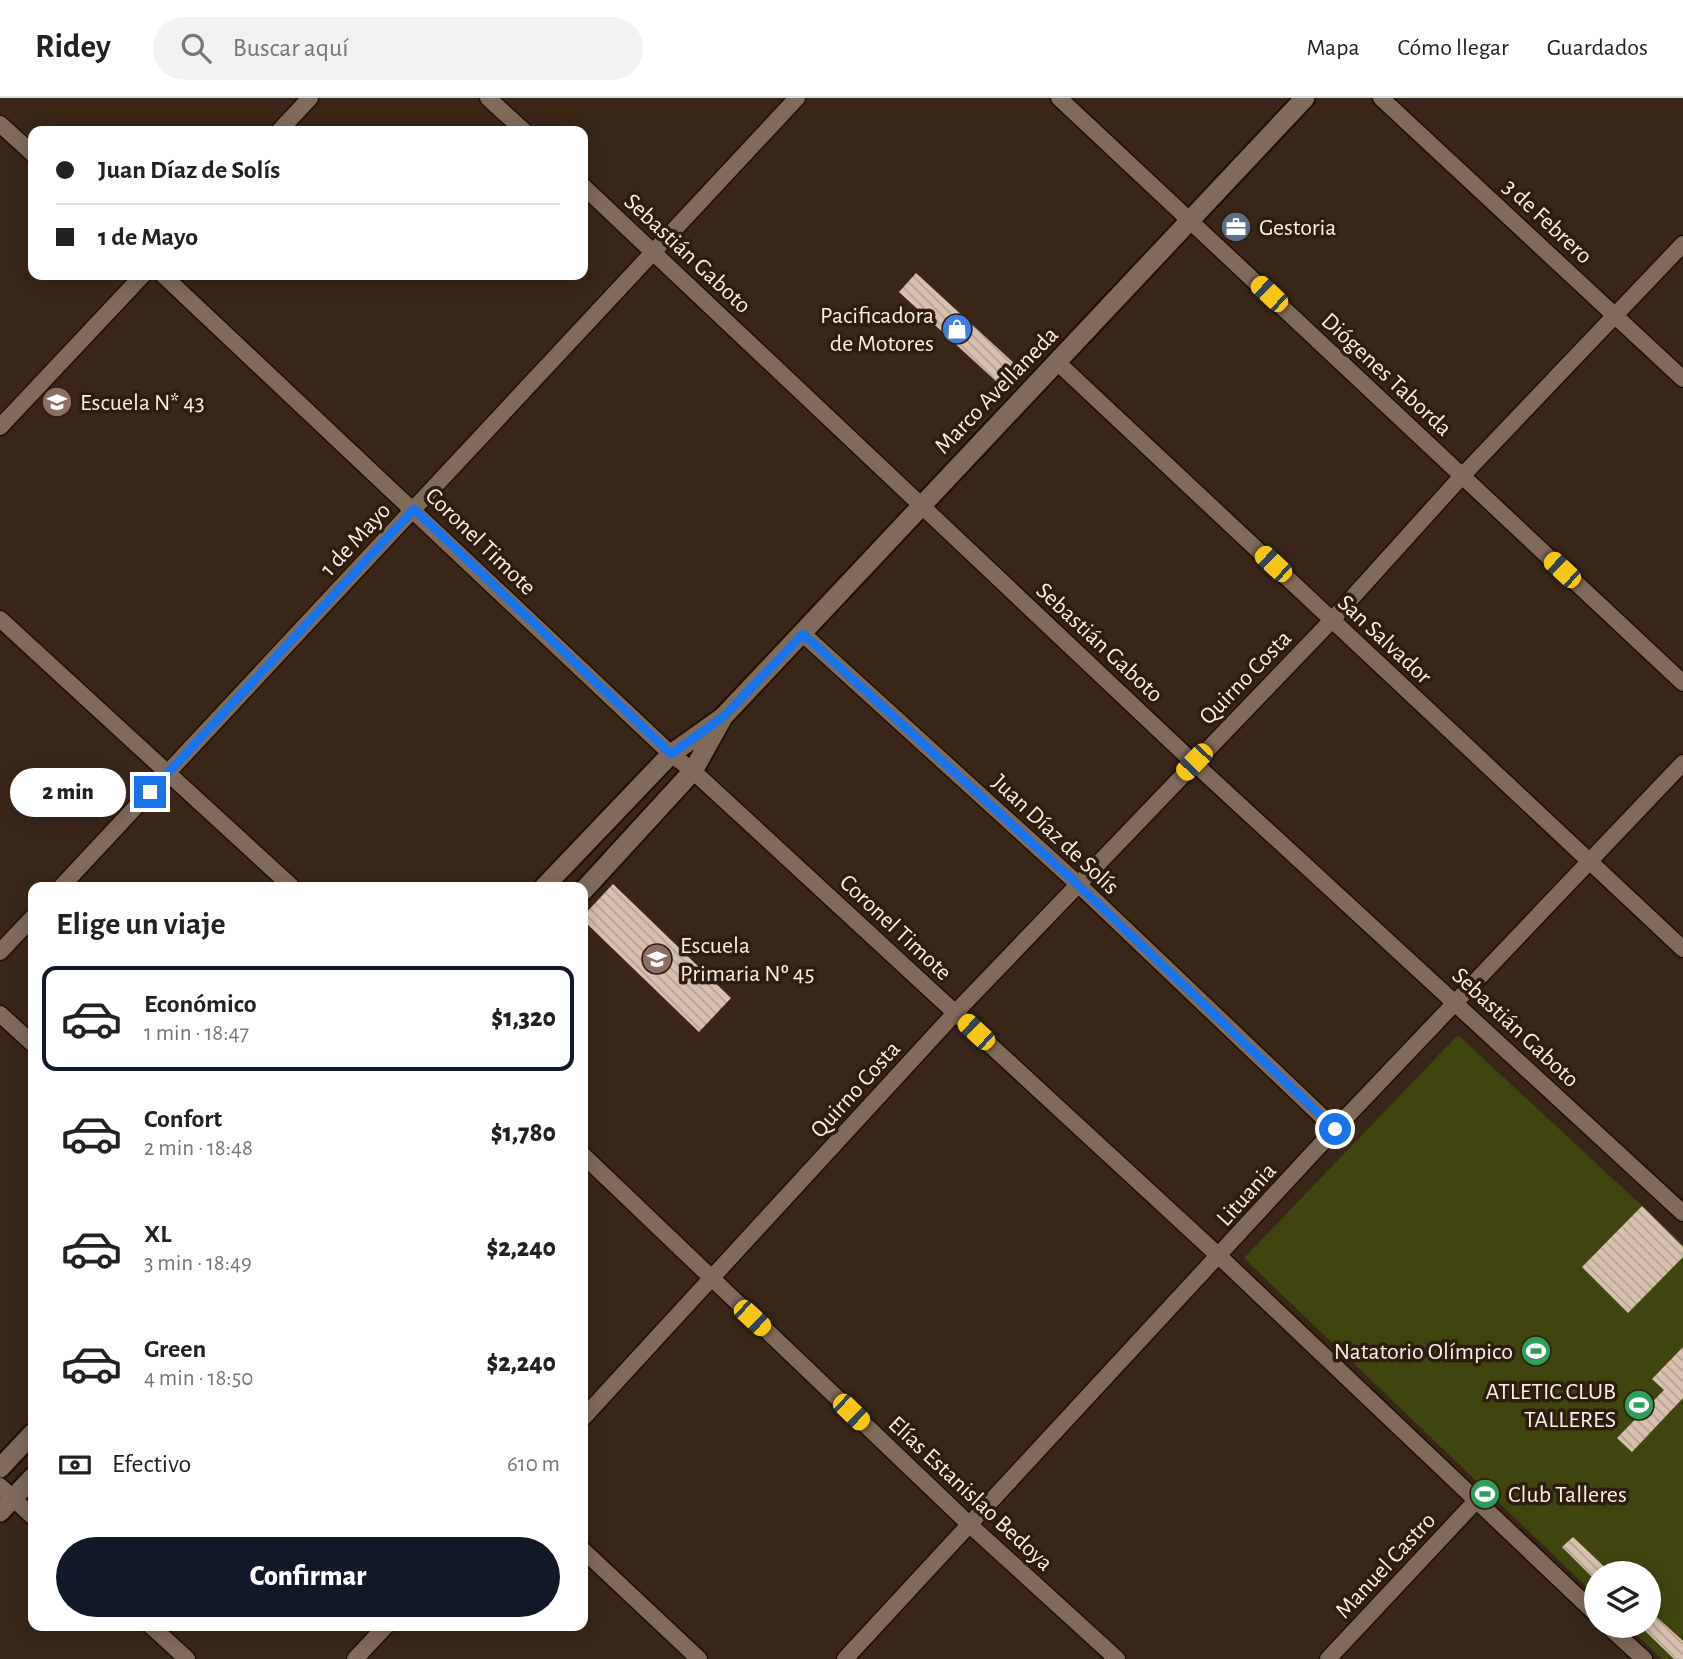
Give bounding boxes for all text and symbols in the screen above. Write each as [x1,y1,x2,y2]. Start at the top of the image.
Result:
search box [153,17,643,80]
icon: search [177,29,215,67]
text: Ridey [35,31,111,64]
text: Buscar aquí [233,35,349,61]
text: Mapa [1306,36,1360,60]
text: Cómo llegar [1398,36,1509,60]
text: Guardados [1547,36,1648,60]
text: Juan Díaz de Solís [98,157,280,183]
street label: 3 de Febrero [1498,175,1597,269]
street label: Sebastián Gaboto [619,189,755,318]
office icon: Gestoria [1219,210,1253,244]
place label: Gestoria [1259,216,1336,240]
text: 1 de Mayo [98,224,198,250]
car [1247,272,1292,316]
place label: Pacificadora de Motores [820,304,934,356]
street label: Diógenes Taborda [1317,308,1456,441]
shop icon: Pacificadora de Motores [940,312,974,346]
street label: Marco Avellaneda [930,323,1063,459]
school or university icon: Escuela N* 43 [40,385,74,419]
place label: Escuela N* 43 [80,391,205,415]
street label: Coronel Timote [421,483,540,600]
street label: 1 de Mayo [316,498,395,581]
car [1251,542,1296,586]
car [1540,548,1585,592]
street label: Sebastián Gaboto [1031,578,1167,707]
street label: San Salvador [1333,591,1436,689]
street label: Quirno Costa [1195,626,1296,729]
car [1172,740,1217,784]
callout: 2 min [10,768,125,816]
street label: Juan Díaz de Solís [987,770,1123,899]
route end [134,776,166,808]
text: 2 min [42,781,94,804]
street label: Coronel Timote [835,870,956,985]
text: Elige un viaje [56,908,226,940]
place label: Escuela Primaria Nº 45 [680,934,814,986]
school or university icon: Escuela Primaria Nº 45 [640,942,674,976]
street label: Sebastián Gaboto [1447,963,1583,1092]
icon: car [60,987,123,1050]
text: Económico [144,991,257,1017]
text: $1,320 [491,1005,556,1031]
car [954,1010,999,1054]
text: 1 min · 18:47 [144,1022,249,1045]
street label: Quirno Costa [806,1037,905,1143]
icon: car [60,1102,123,1165]
text: Confort [144,1106,222,1132]
route start [1319,1113,1351,1145]
text: $1,780 [491,1120,556,1146]
text: 2 min · 18:48 [144,1137,253,1160]
street label: Lituania [1212,1158,1281,1231]
icon: car [60,1217,123,1280]
text: XL [144,1221,171,1247]
text: $2,240 [486,1235,556,1261]
text: 3 min · 18:49 [144,1252,252,1275]
car [730,1296,775,1340]
icon: car [60,1332,123,1395]
sports icon: Natatorio Olímpico [1519,1334,1553,1368]
text: Green [144,1336,206,1362]
place label: Natatorio Olímpico [1334,1340,1513,1364]
text: $2,240 [486,1350,556,1376]
text: 4 min · 18:50 [144,1367,253,1390]
place label: ATLETIC CLUB TALLERES [1486,1380,1616,1432]
sports icon: ATLETIC CLUB TALLERES [1622,1388,1656,1422]
car [829,1390,874,1434]
street label: Elías Estanislao Bedoya [884,1412,1057,1576]
icon: cash [56,1446,94,1484]
text: Efectivo [112,1451,191,1477]
text: 610 m [507,1453,560,1476]
sports icon: Club Talleres [1468,1477,1502,1511]
place label: Club Talleres [1508,1483,1627,1507]
street label: Manuel Castro [1331,1508,1440,1623]
button: Confirmar [56,1537,560,1617]
map controls [1584,1561,1661,1638]
button: layers [1584,1561,1661,1638]

